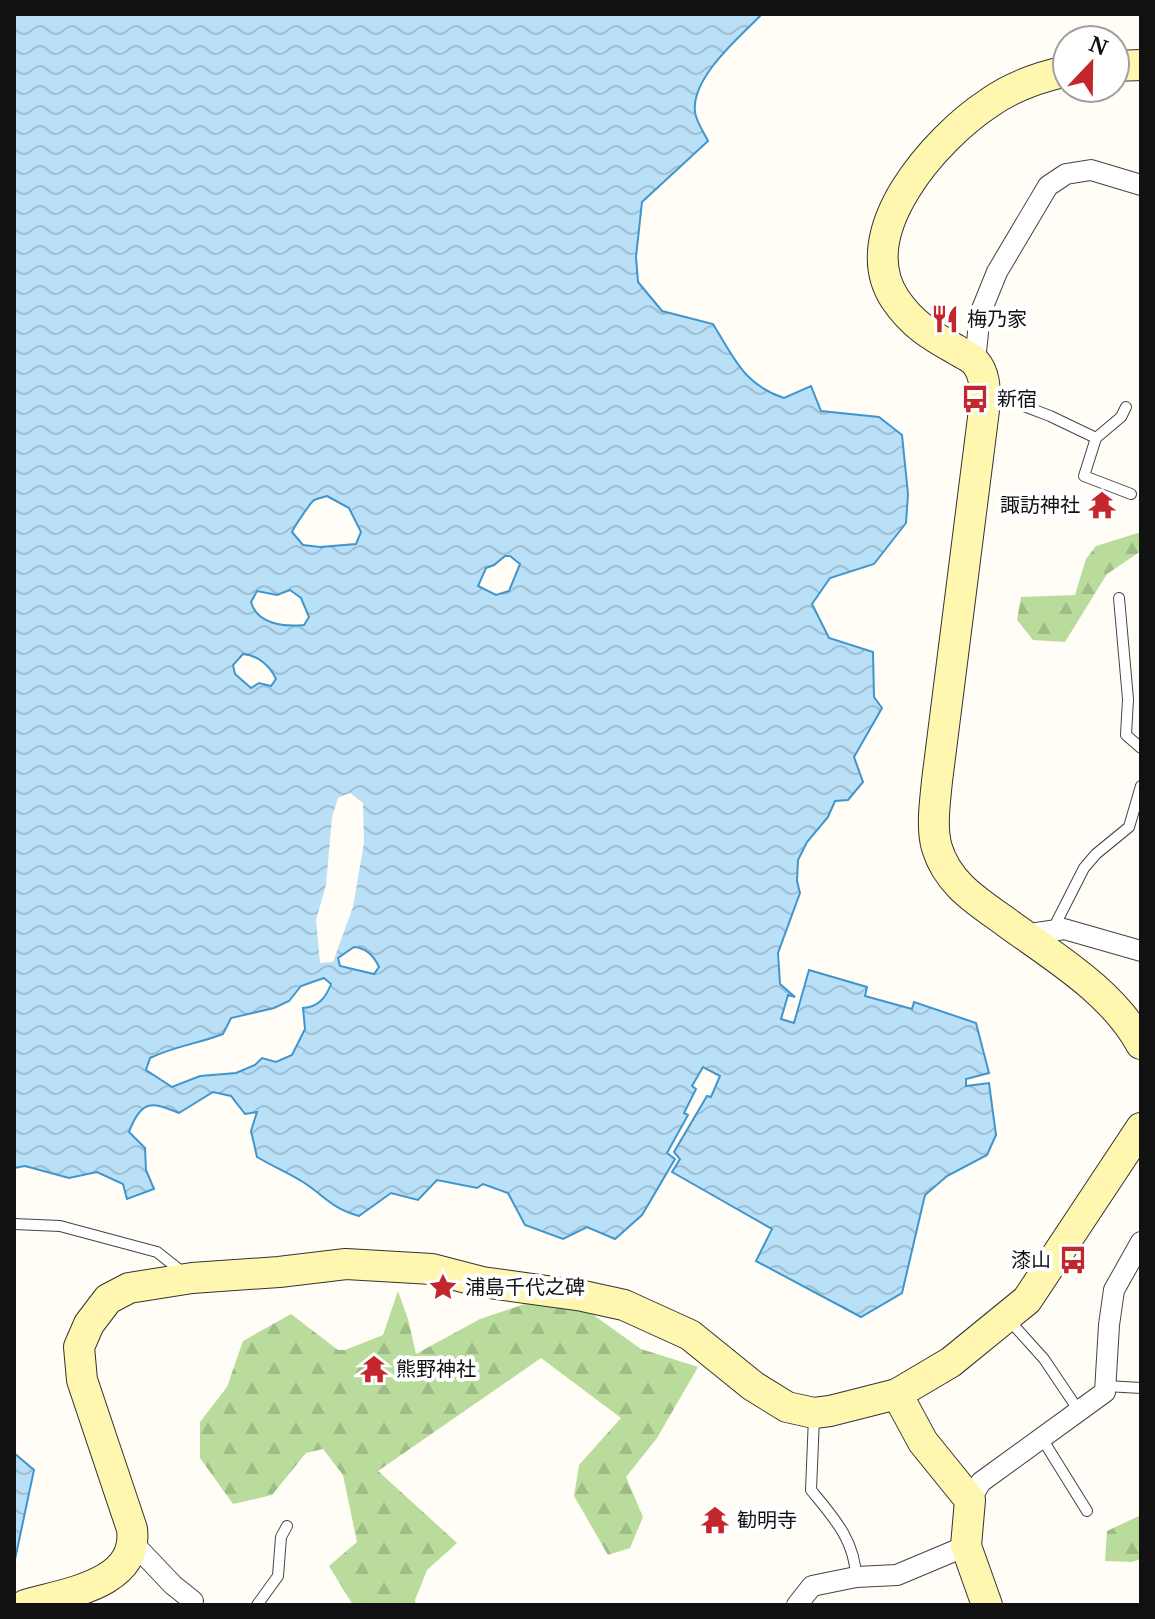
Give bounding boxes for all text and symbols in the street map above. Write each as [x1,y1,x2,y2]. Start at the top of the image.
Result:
north arrow [1051,24,1131,104]
text: N [1085,27,1113,62]
restaurant icon: 梅乃家 [930,304,960,334]
place label: 梅乃家 [967,305,1027,332]
bus stop icon: 新宿 [960,384,990,414]
place label: 新宿 [997,385,1037,412]
temple icon: 諏訪神社 [1087,490,1117,520]
place label: 諏訪神社 [1000,491,1080,518]
bus stop icon: 漆山 [1058,1245,1088,1275]
place label: 漆山 [1011,1246,1051,1273]
place icon: 浦島千代之碑 [428,1272,458,1302]
place label: 浦島千代之碑 [465,1273,585,1300]
temple icon: 熊野神社 [359,1354,389,1384]
place label: 熊野神社 [396,1355,476,1382]
temple icon: 勧明寺 [700,1505,730,1535]
place label: 勧明寺 [737,1506,797,1533]

